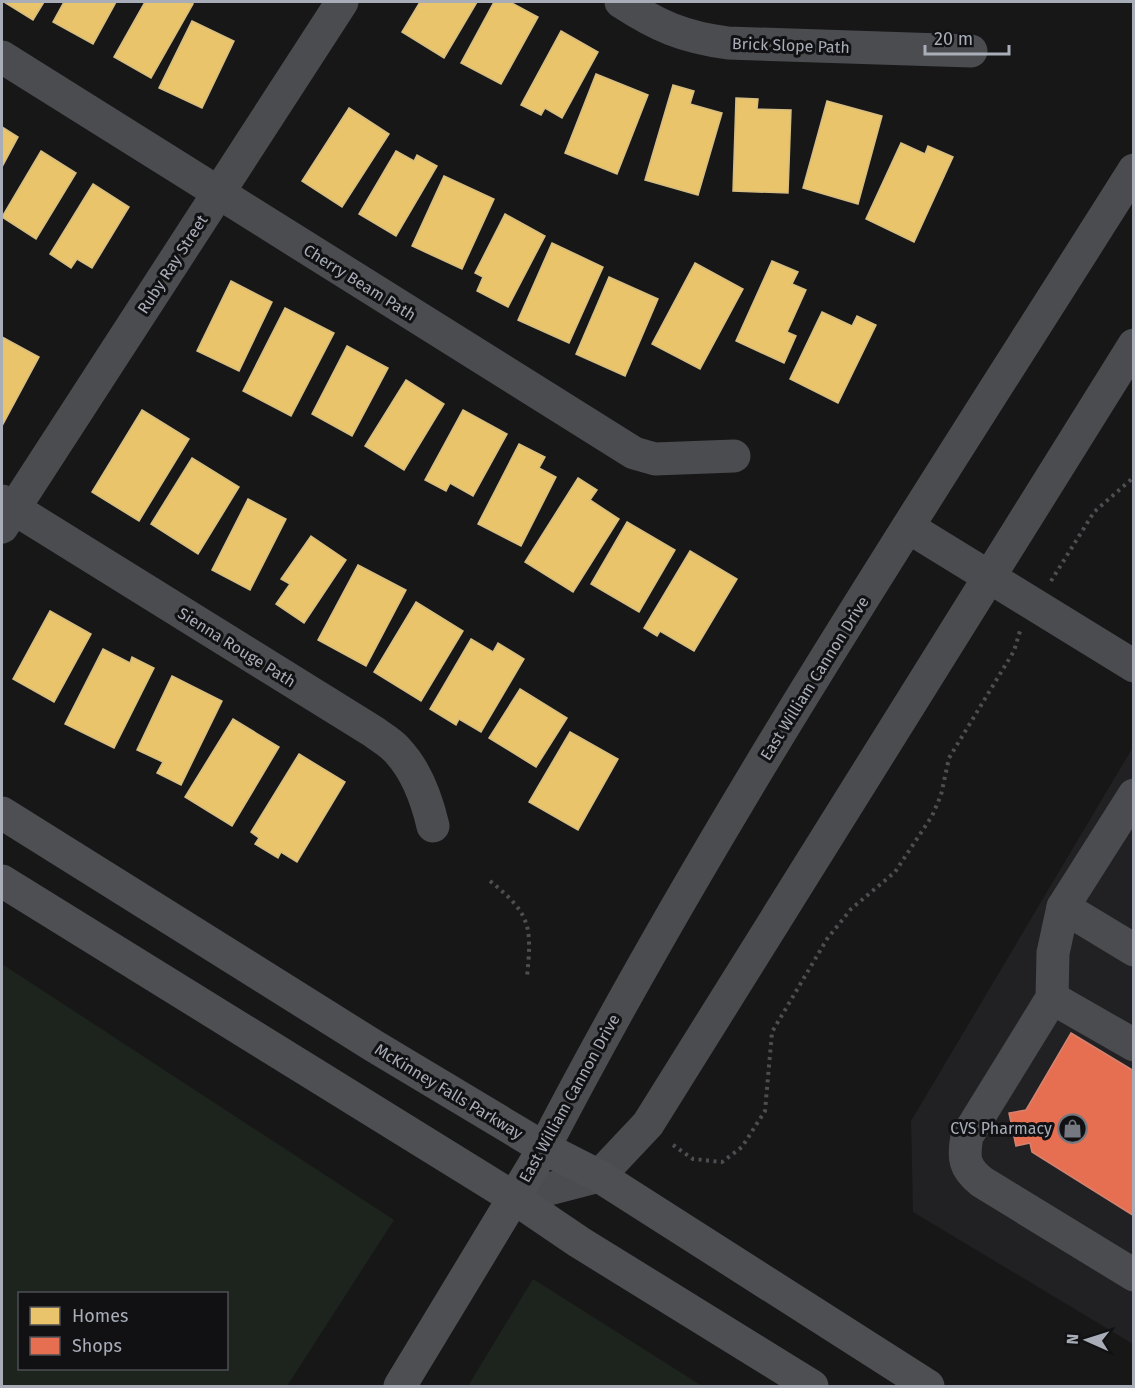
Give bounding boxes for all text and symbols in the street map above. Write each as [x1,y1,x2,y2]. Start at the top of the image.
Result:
scale bar [925,18,1009,56]
text: 20 m [934,28,973,50]
street label: Brick Slope Path [732,34,850,57]
street label: Ruby Ray Street [133,211,212,317]
street label: Cherry Beam Path [300,240,419,325]
street label: East William Cannon Drive [756,593,873,764]
street label: Sienna Rouge Path [174,604,299,691]
street label: East William Cannon Drive [515,1011,624,1186]
street label: McKinney Falls Parkway [371,1040,526,1143]
shop icon: CVS Pharmacy [1057,1112,1089,1144]
place label: CVS Pharmacy [950,1119,1052,1138]
legend [18,1292,228,1370]
text: Homes [72,1305,128,1327]
north arrow [1057,1310,1117,1370]
text: N [1063,1333,1082,1345]
text: Shops [72,1335,122,1357]

